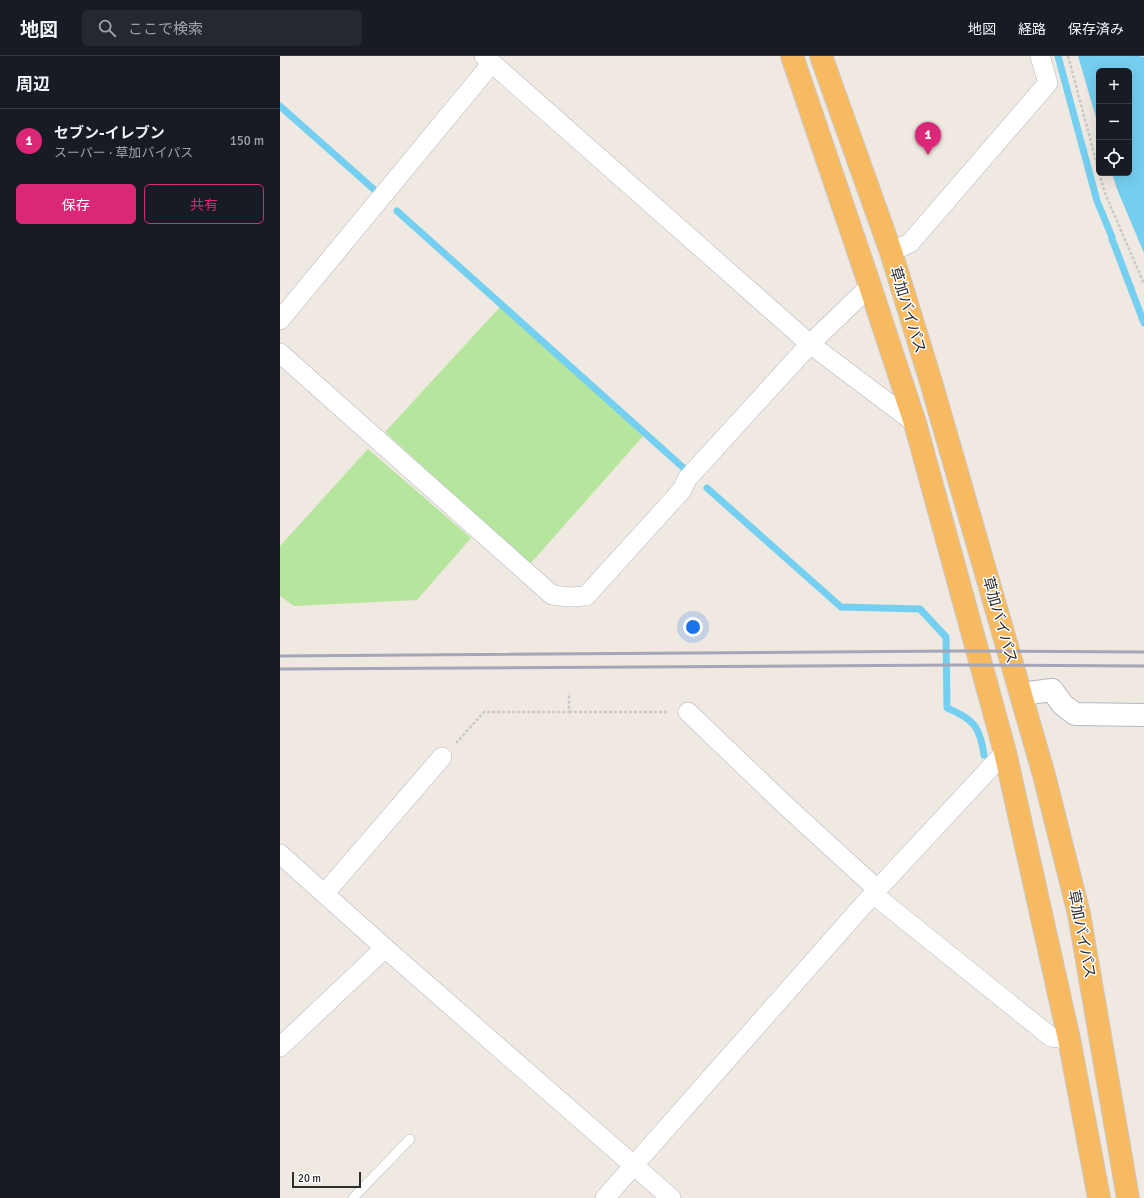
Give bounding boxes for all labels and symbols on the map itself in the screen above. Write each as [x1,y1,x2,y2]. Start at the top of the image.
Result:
pin: 1 [915,122,941,155]
street label: 草加バイパス [886,264,930,356]
street label: 草加バイパス [979,574,1021,666]
your location [683,617,703,637]
street label: 草加バイパス [1065,888,1099,980]
scale bar [292,1170,361,1189]

